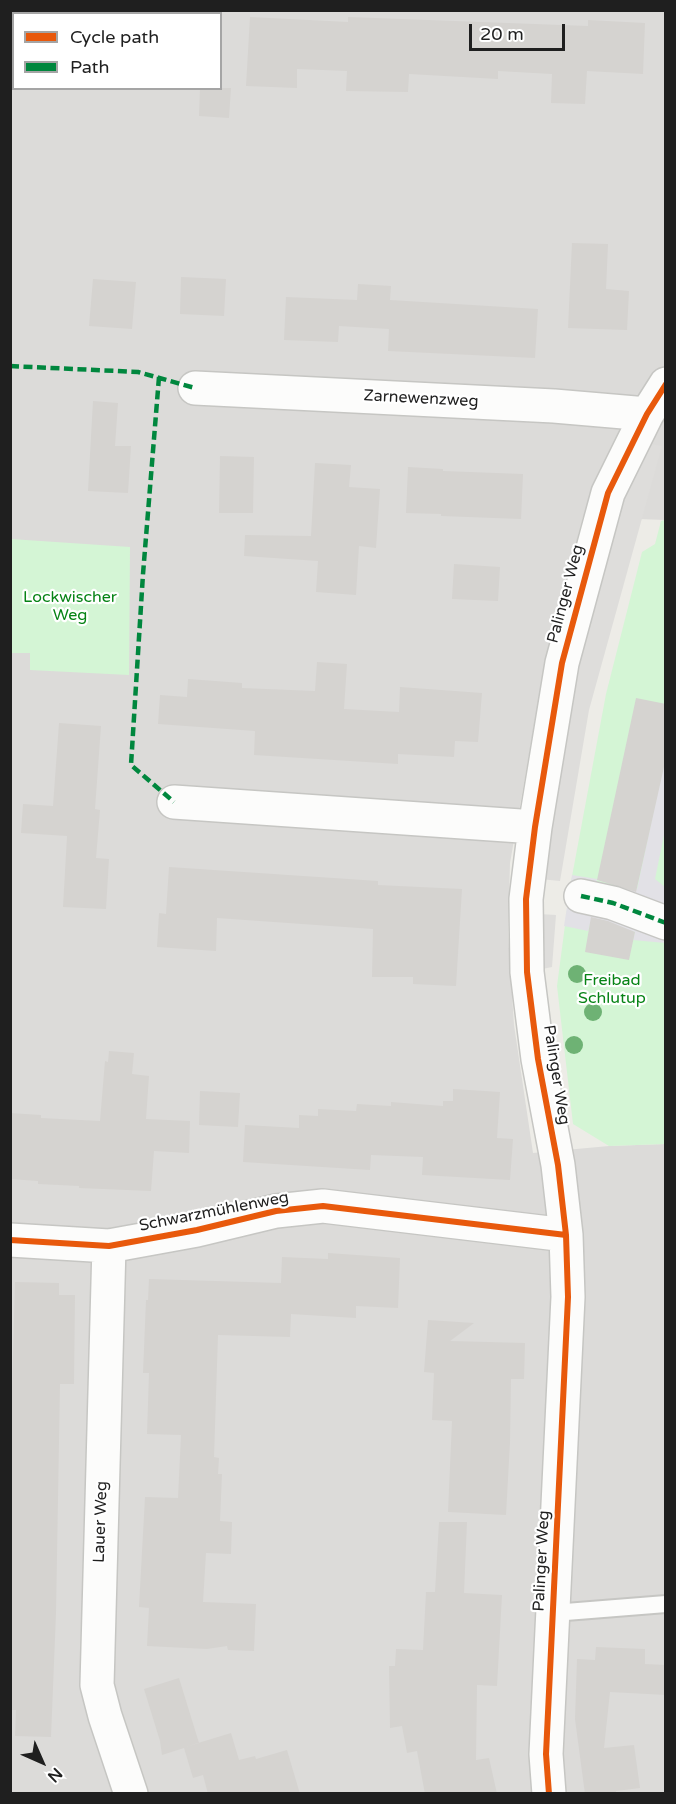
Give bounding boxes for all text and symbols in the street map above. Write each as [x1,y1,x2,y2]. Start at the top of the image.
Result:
legend [12,12,222,90]
scale bar [472,12,568,50]
text: 20 m [480,23,524,45]
text: Cycle path [70,26,159,48]
text: Path [70,56,109,78]
street label: Zarnewenzweg [363,386,479,412]
street label: Palinger Weg [544,543,588,645]
park label: Lockwischer Weg [23,588,117,626]
park label: Freibad Schlutup [578,971,646,1009]
street label: Palinger Weg [539,1024,573,1126]
street label: Schwarzmühlenweg [138,1188,290,1236]
street label: Lauer Weg [90,1481,112,1563]
street label: Palinger Weg [530,1510,554,1612]
north arrow [12,1732,72,1792]
text: N [43,1763,66,1786]

